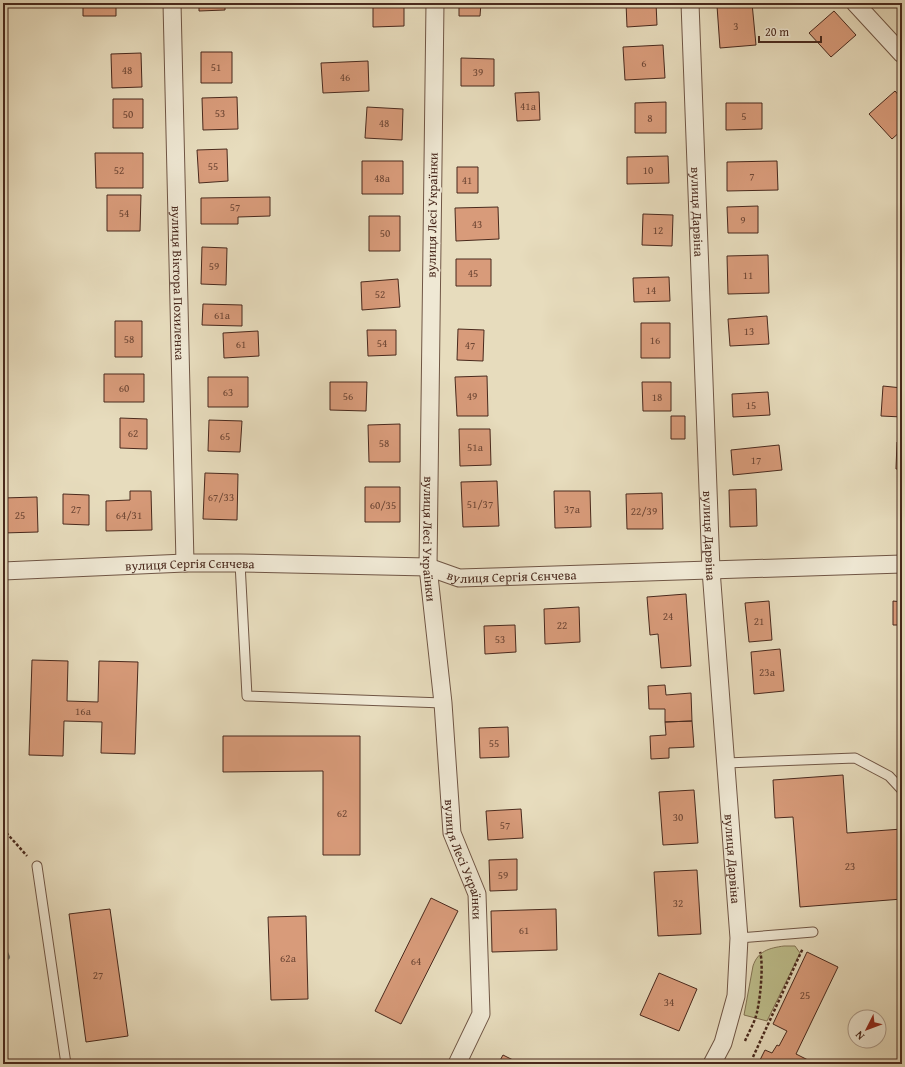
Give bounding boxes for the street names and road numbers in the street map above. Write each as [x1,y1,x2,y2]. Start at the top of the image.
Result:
street label: вулиця Лесі Українки [421,152,443,278]
street label: вулиця Дарвіна [687,167,709,258]
street label: вулиця Віктора Похиленка [167,205,190,361]
street label: вулиця Лесі Українки [418,476,441,603]
street label: вулиця Дарвіна [699,490,721,582]
street label: вулиця Сергія Сєнчева [125,554,256,575]
street label: вулиця Сергія Сєнчева [445,565,578,587]
street label: вулиця Лесі Українки [440,799,487,920]
street label: вулиця Дарвіна [720,813,746,905]

